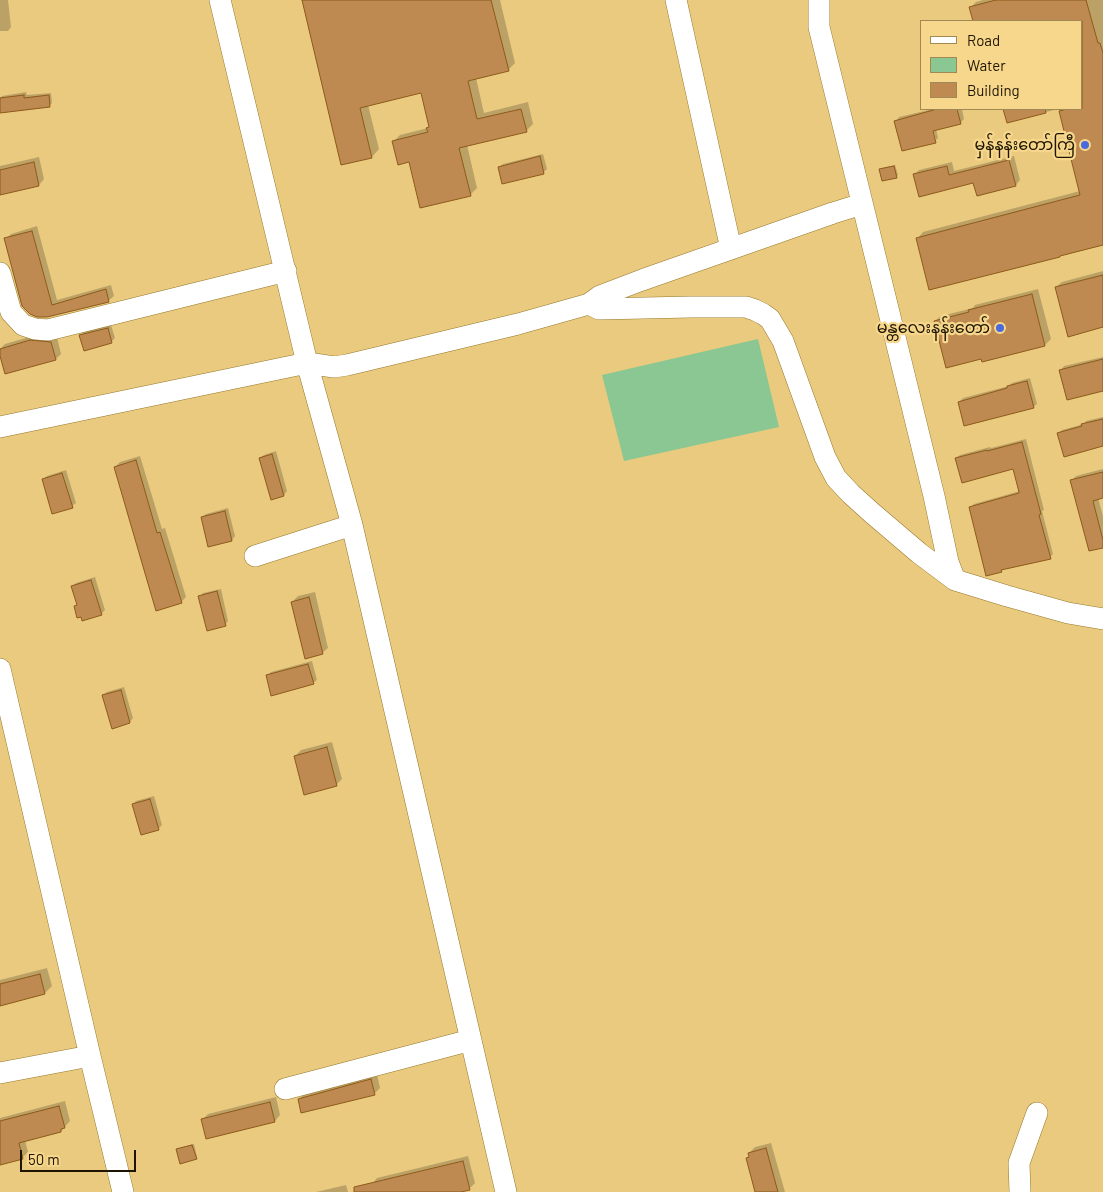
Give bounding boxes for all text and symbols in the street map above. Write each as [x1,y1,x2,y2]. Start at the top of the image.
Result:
legend [920,20,1083,110]
text: Road [967,31,1000,49]
text: Water [967,56,1006,74]
text: Building [967,81,1020,99]
place label: မှန်နန်းတော်ကြီ [974,135,1075,155]
marker: မှန်နန်းတော်ကြီ [1079,139,1091,151]
place label: မန္တလေးနန်းတော် [877,318,990,338]
marker: မန္တလေးနန်းတော် [994,322,1006,334]
scale bar [22,1140,139,1172]
text: 50 m [28,1150,60,1168]

